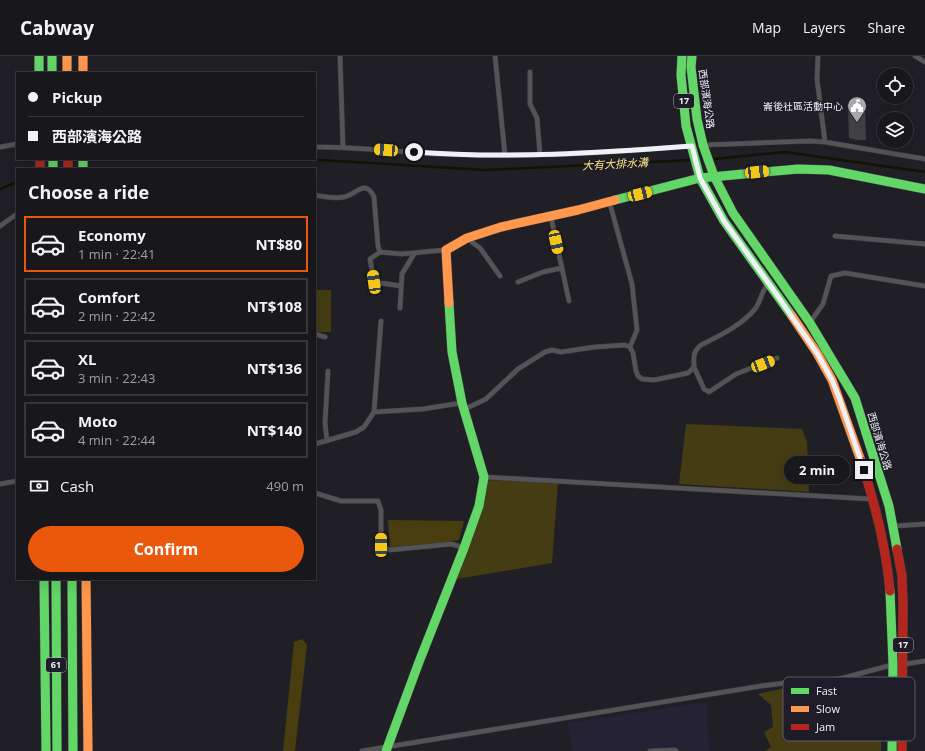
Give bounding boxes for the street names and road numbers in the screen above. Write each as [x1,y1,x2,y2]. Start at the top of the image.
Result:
street label: 西部濱海公路 [696,68,718,130]
road number: 17 [674,94,694,108]
street label: 西部濱海公路 [865,410,895,472]
road number: 17 [893,638,913,652]
road number: 61 [46,658,66,672]

